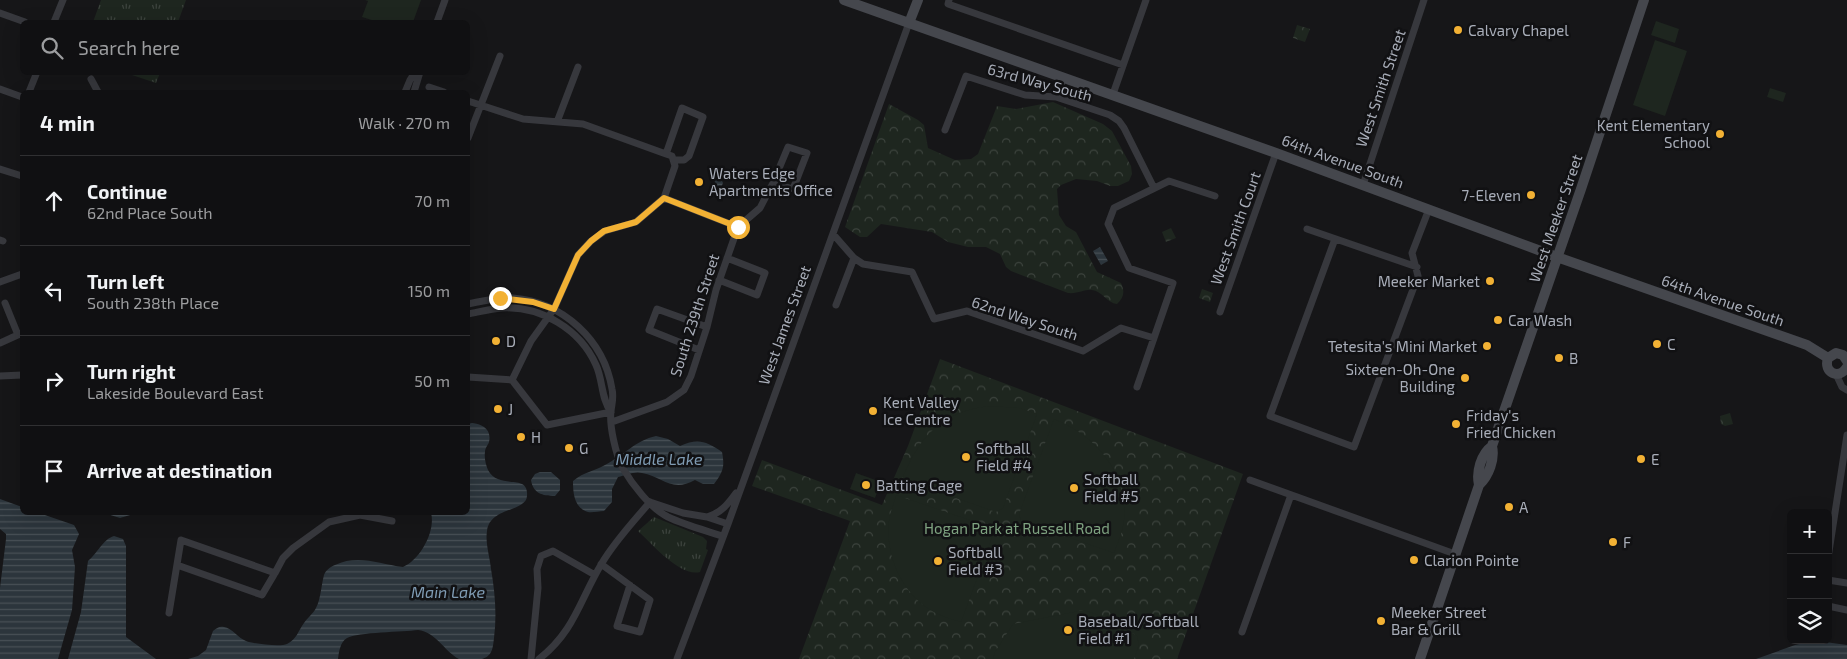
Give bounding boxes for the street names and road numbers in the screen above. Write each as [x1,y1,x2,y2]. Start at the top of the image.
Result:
street label: West Smith Street [1351,26,1409,149]
street label: 63rd Way South [986,59,1094,105]
street label: 64th Avenue South [1279,131,1407,191]
street label: West Meeker Street [1525,151,1585,284]
street label: West Smith Court [1206,169,1264,287]
street label: South 239th Street [666,251,722,379]
street label: West James Street [754,263,814,387]
street label: 64th Avenue South [1659,271,1787,329]
street label: 62nd Way South [970,292,1080,344]

